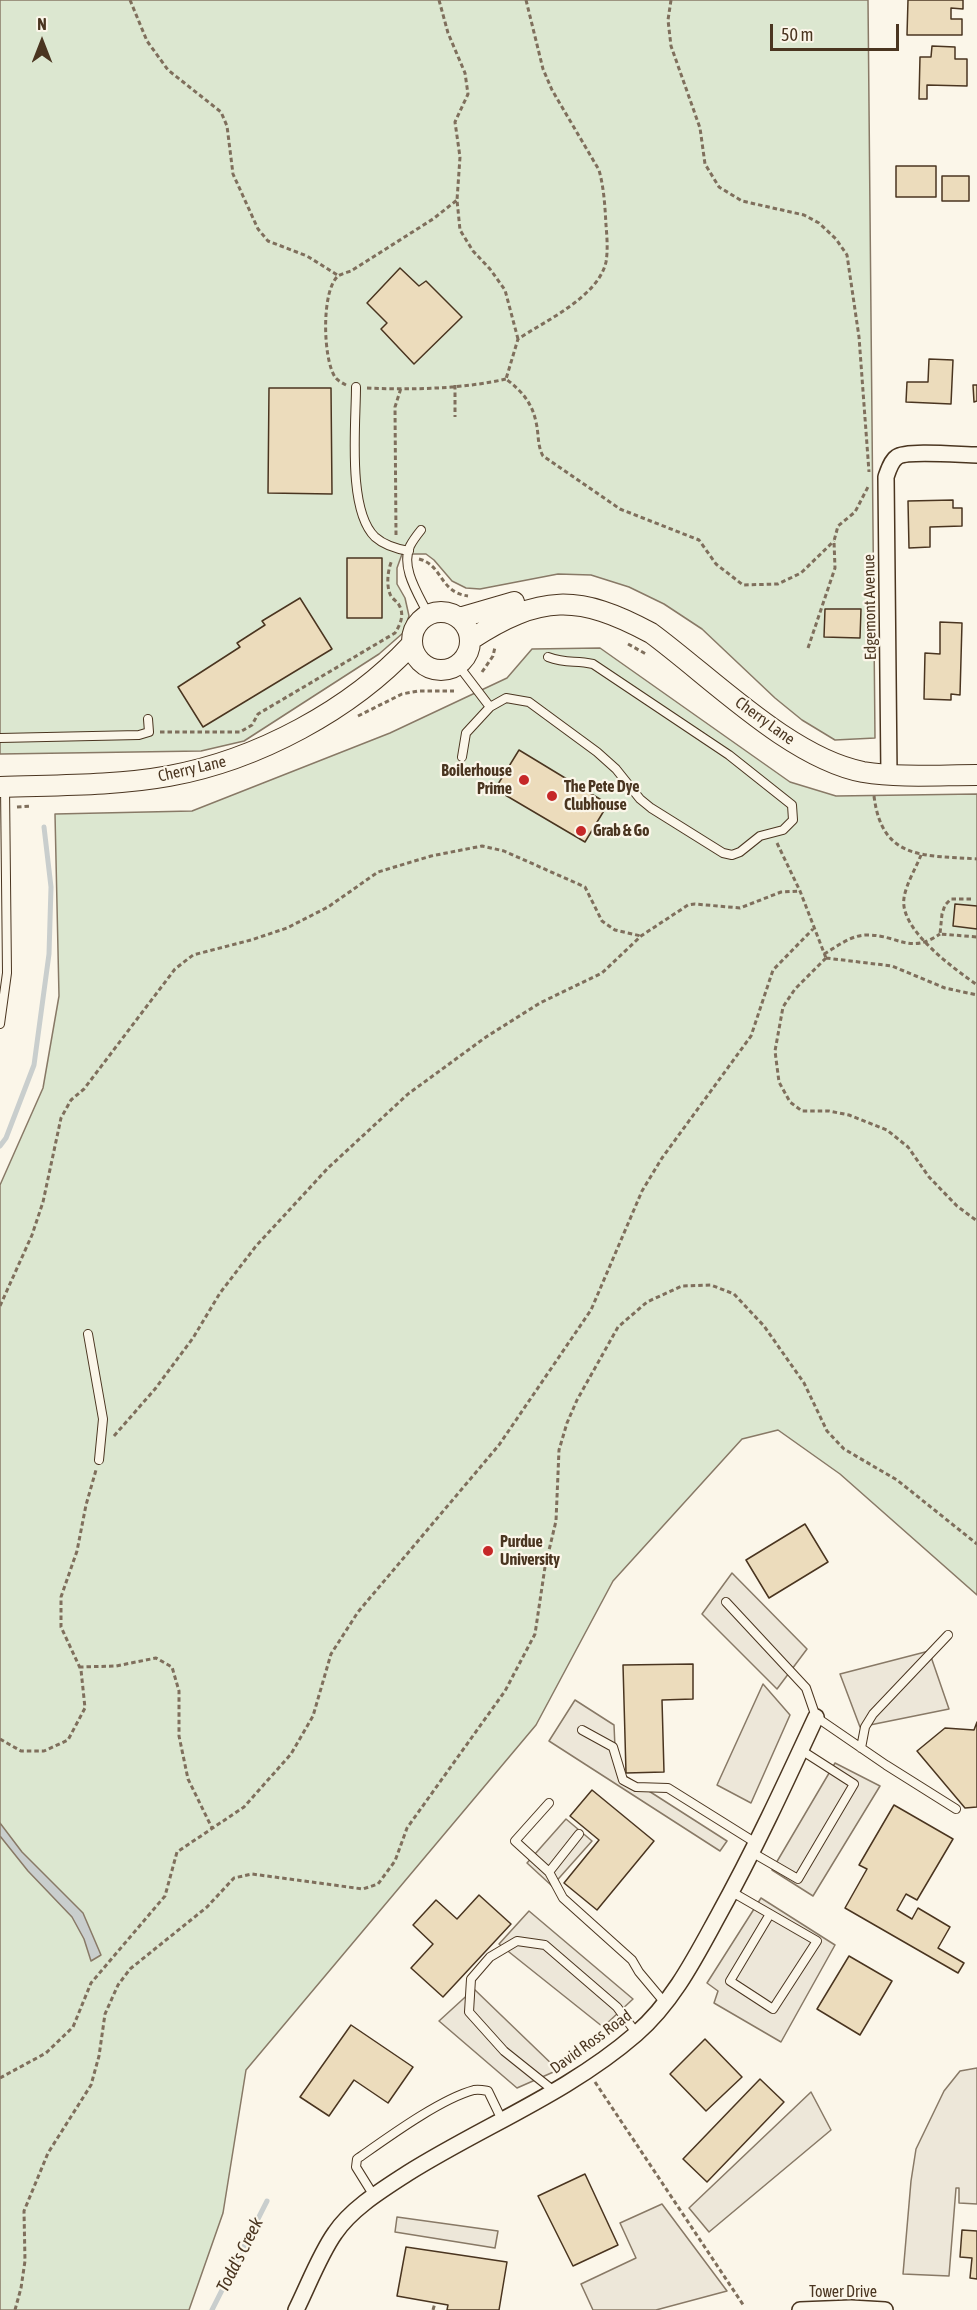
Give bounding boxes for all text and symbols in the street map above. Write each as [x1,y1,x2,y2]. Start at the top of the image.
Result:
north arrow [12,12,72,72]
scale bar [773,12,902,50]
text: N [37,15,47,33]
text: 50 m [781,24,813,45]
street label: Edgemont Avenue [859,554,881,660]
street label: Cherry Lane [731,693,799,749]
street label: Cherry Lane [156,752,228,786]
place label: Boilerhouse Prime [441,761,512,799]
marker: Boilerhouse Prime [517,773,531,787]
place label: The Pete Dye Clubhouse [564,777,639,815]
marker: The Pete Dye Clubhouse [545,789,559,803]
place label: Grab & Go [593,821,650,841]
marker: Grab & Go [574,824,588,838]
place label: Purdue University [500,1532,560,1570]
marker: Purdue University [481,1544,495,1558]
street label: David Ross Road [547,2006,635,2078]
water label: Todd's Creek [212,2214,268,2296]
street label: Tower Drive [809,2282,877,2302]

